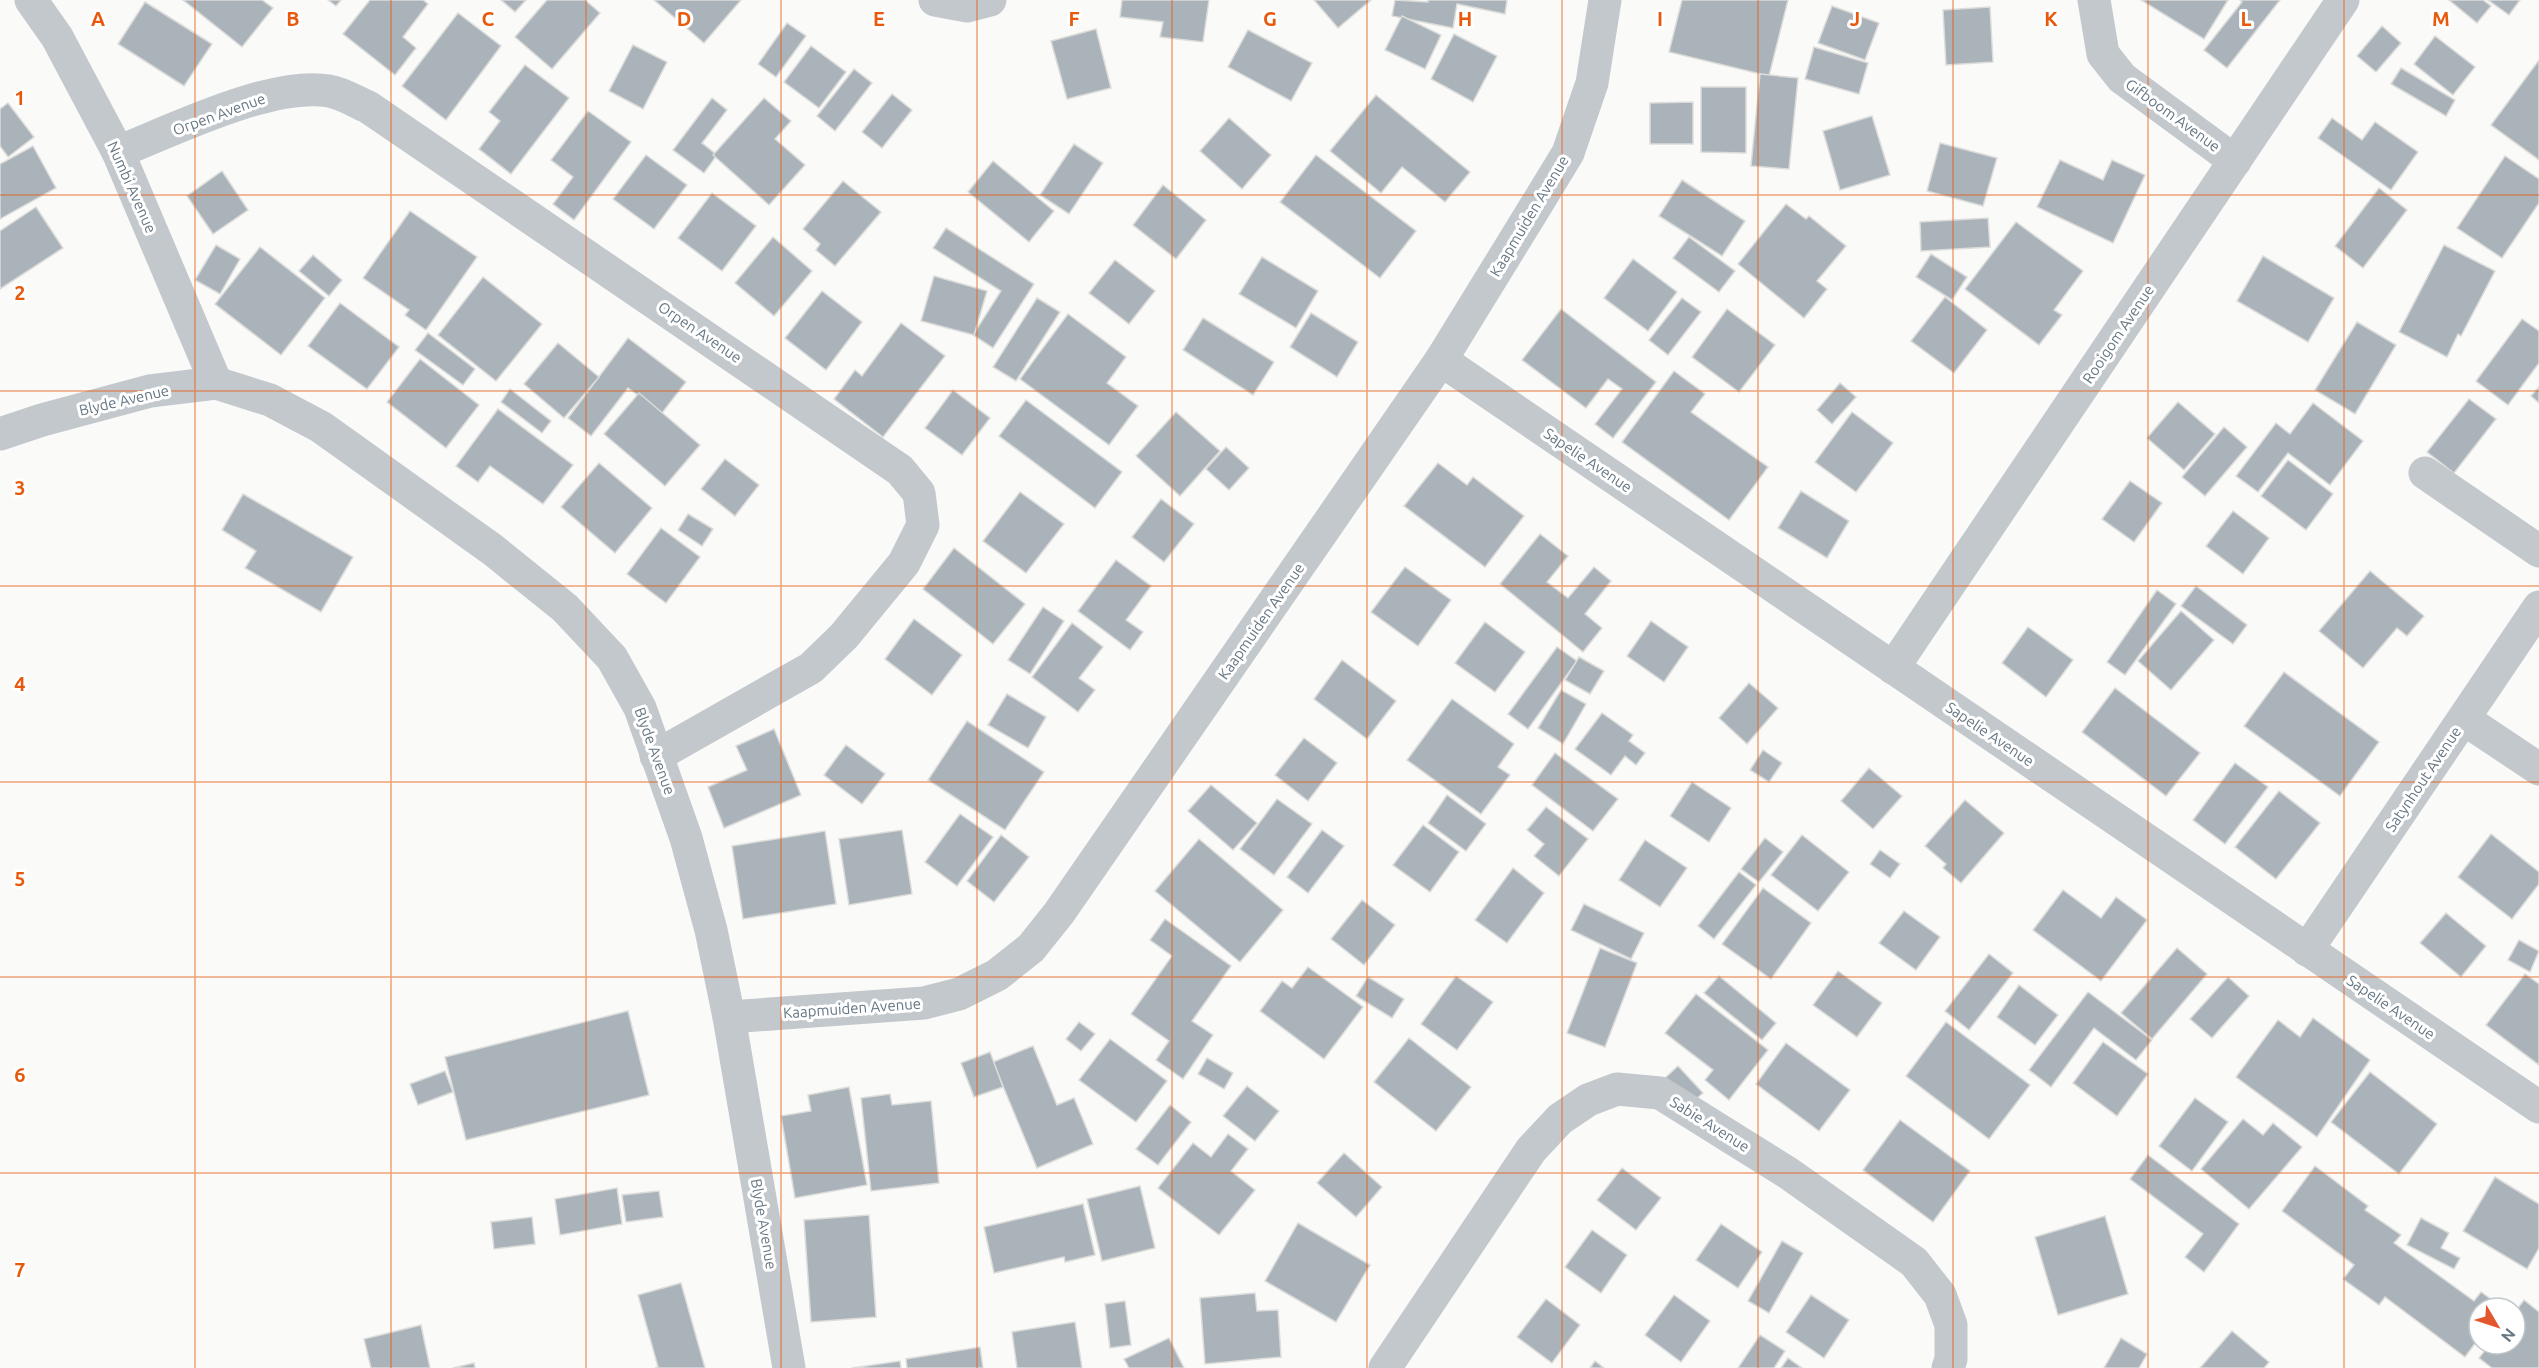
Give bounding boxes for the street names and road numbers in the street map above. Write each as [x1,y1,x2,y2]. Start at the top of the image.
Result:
street label: Gifboom Avenue [2122,75,2224,155]
street label: Orpen Avenue [171,89,267,139]
street label: Numbi Avenue [104,138,160,236]
street label: Kaapmuiden Avenue [1486,152,1572,280]
street label: Rooigom Avenue [2079,282,2157,386]
street label: Orpen Avenue [655,298,745,366]
street label: Blyde Avenue [77,381,171,419]
street label: Sapelie Avenue [1541,424,1635,496]
street label: Kaapmuiden Avenue [1214,560,1308,682]
street label: Sapelie Avenue [1943,698,2037,770]
street label: Blyde Avenue [631,705,679,797]
street label: Satynhout Avenue [2382,723,2464,835]
street label: Sapelie Avenue [2344,971,2438,1043]
street label: Kaapmuiden Avenue [783,995,921,1021]
street label: Sabie Avenue [1667,1093,1753,1155]
street label: Blyde Avenue [748,1177,780,1271]

